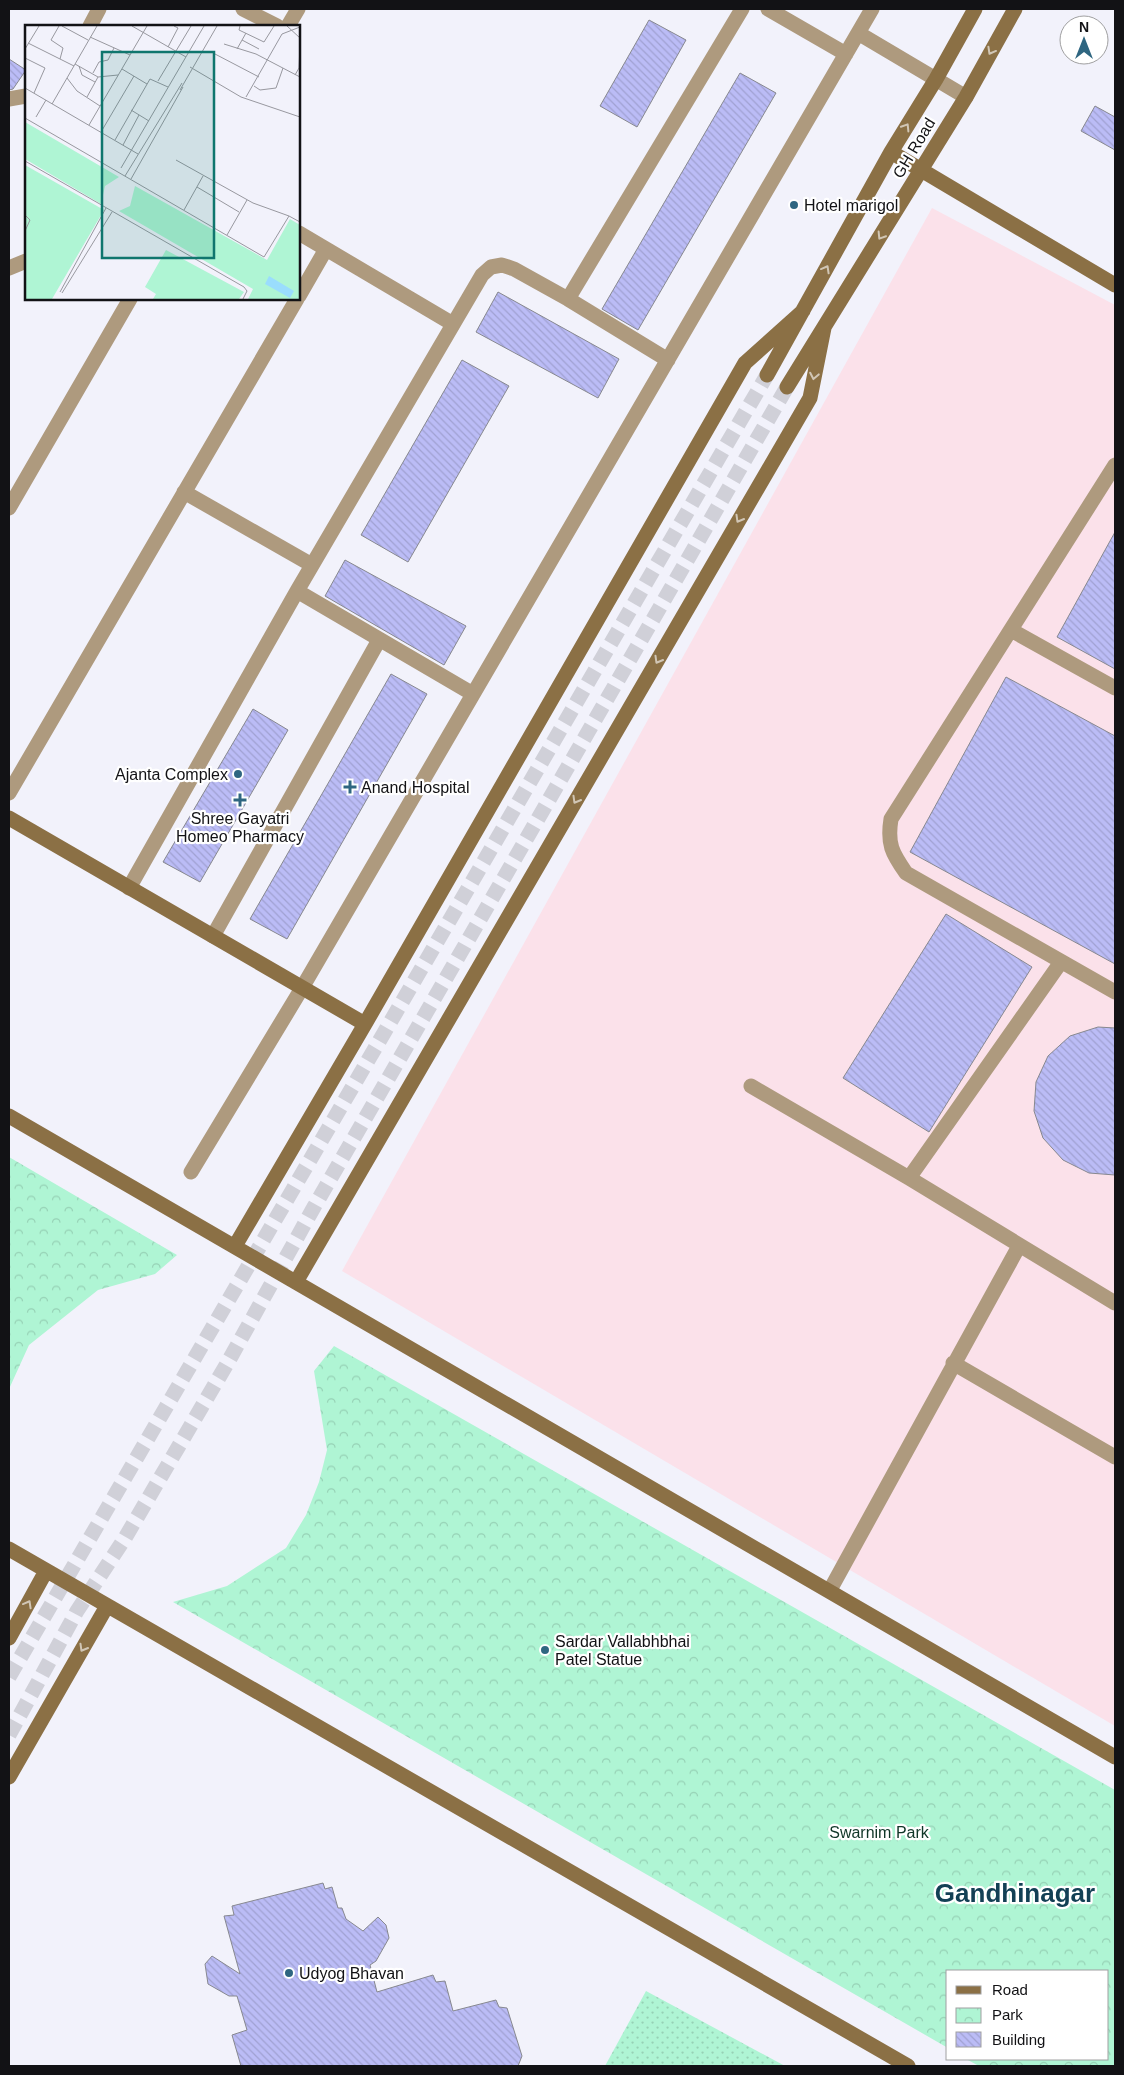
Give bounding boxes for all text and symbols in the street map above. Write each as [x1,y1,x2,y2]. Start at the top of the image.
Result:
north arrow [1059,15,1109,65]
text: N [1079,19,1089,35]
inset map [25,25,300,300]
one-way arrow [987,46,997,55]
street label: GH Road [890,115,938,181]
one-way arrow [900,124,910,133]
place label: Hotel marigol [804,197,898,214]
marker: Hotel marigol [788,199,800,211]
one-way arrow [877,230,887,239]
one-way arrow [820,265,830,274]
one-way arrow [810,372,820,381]
one-way arrow [736,514,746,523]
one-way arrow [654,654,664,663]
place label: Ajanta Complex [115,766,228,783]
marker: Ajanta Complex [232,768,244,780]
place label: Anand Hospital [361,779,470,796]
marker: Anand Hospital [343,780,357,794]
marker: Shree Gayatri Homeo Pharmacy [234,794,246,806]
one-way arrow [572,795,582,804]
place label: Shree Gayatri Homeo Pharmacy [176,810,304,845]
one-way arrow [21,1601,31,1610]
place label: Sardar Vallabhbhai Patel Statue [555,1633,690,1668]
one-way arrow [79,1643,89,1652]
marker: Sardar Vallabhbhai Patel Statue [539,1644,551,1656]
park label: Swarnim Park [829,1824,930,1841]
district label: Gandhinagar [935,1878,1095,1908]
place label: Udyog Bhavan [299,1965,404,1982]
marker: Udyog Bhavan [283,1967,295,1979]
legend [946,1970,1109,2060]
text: Road [992,1981,1028,1998]
text: Park [992,2006,1023,2023]
text: Building [992,2031,1045,2048]

